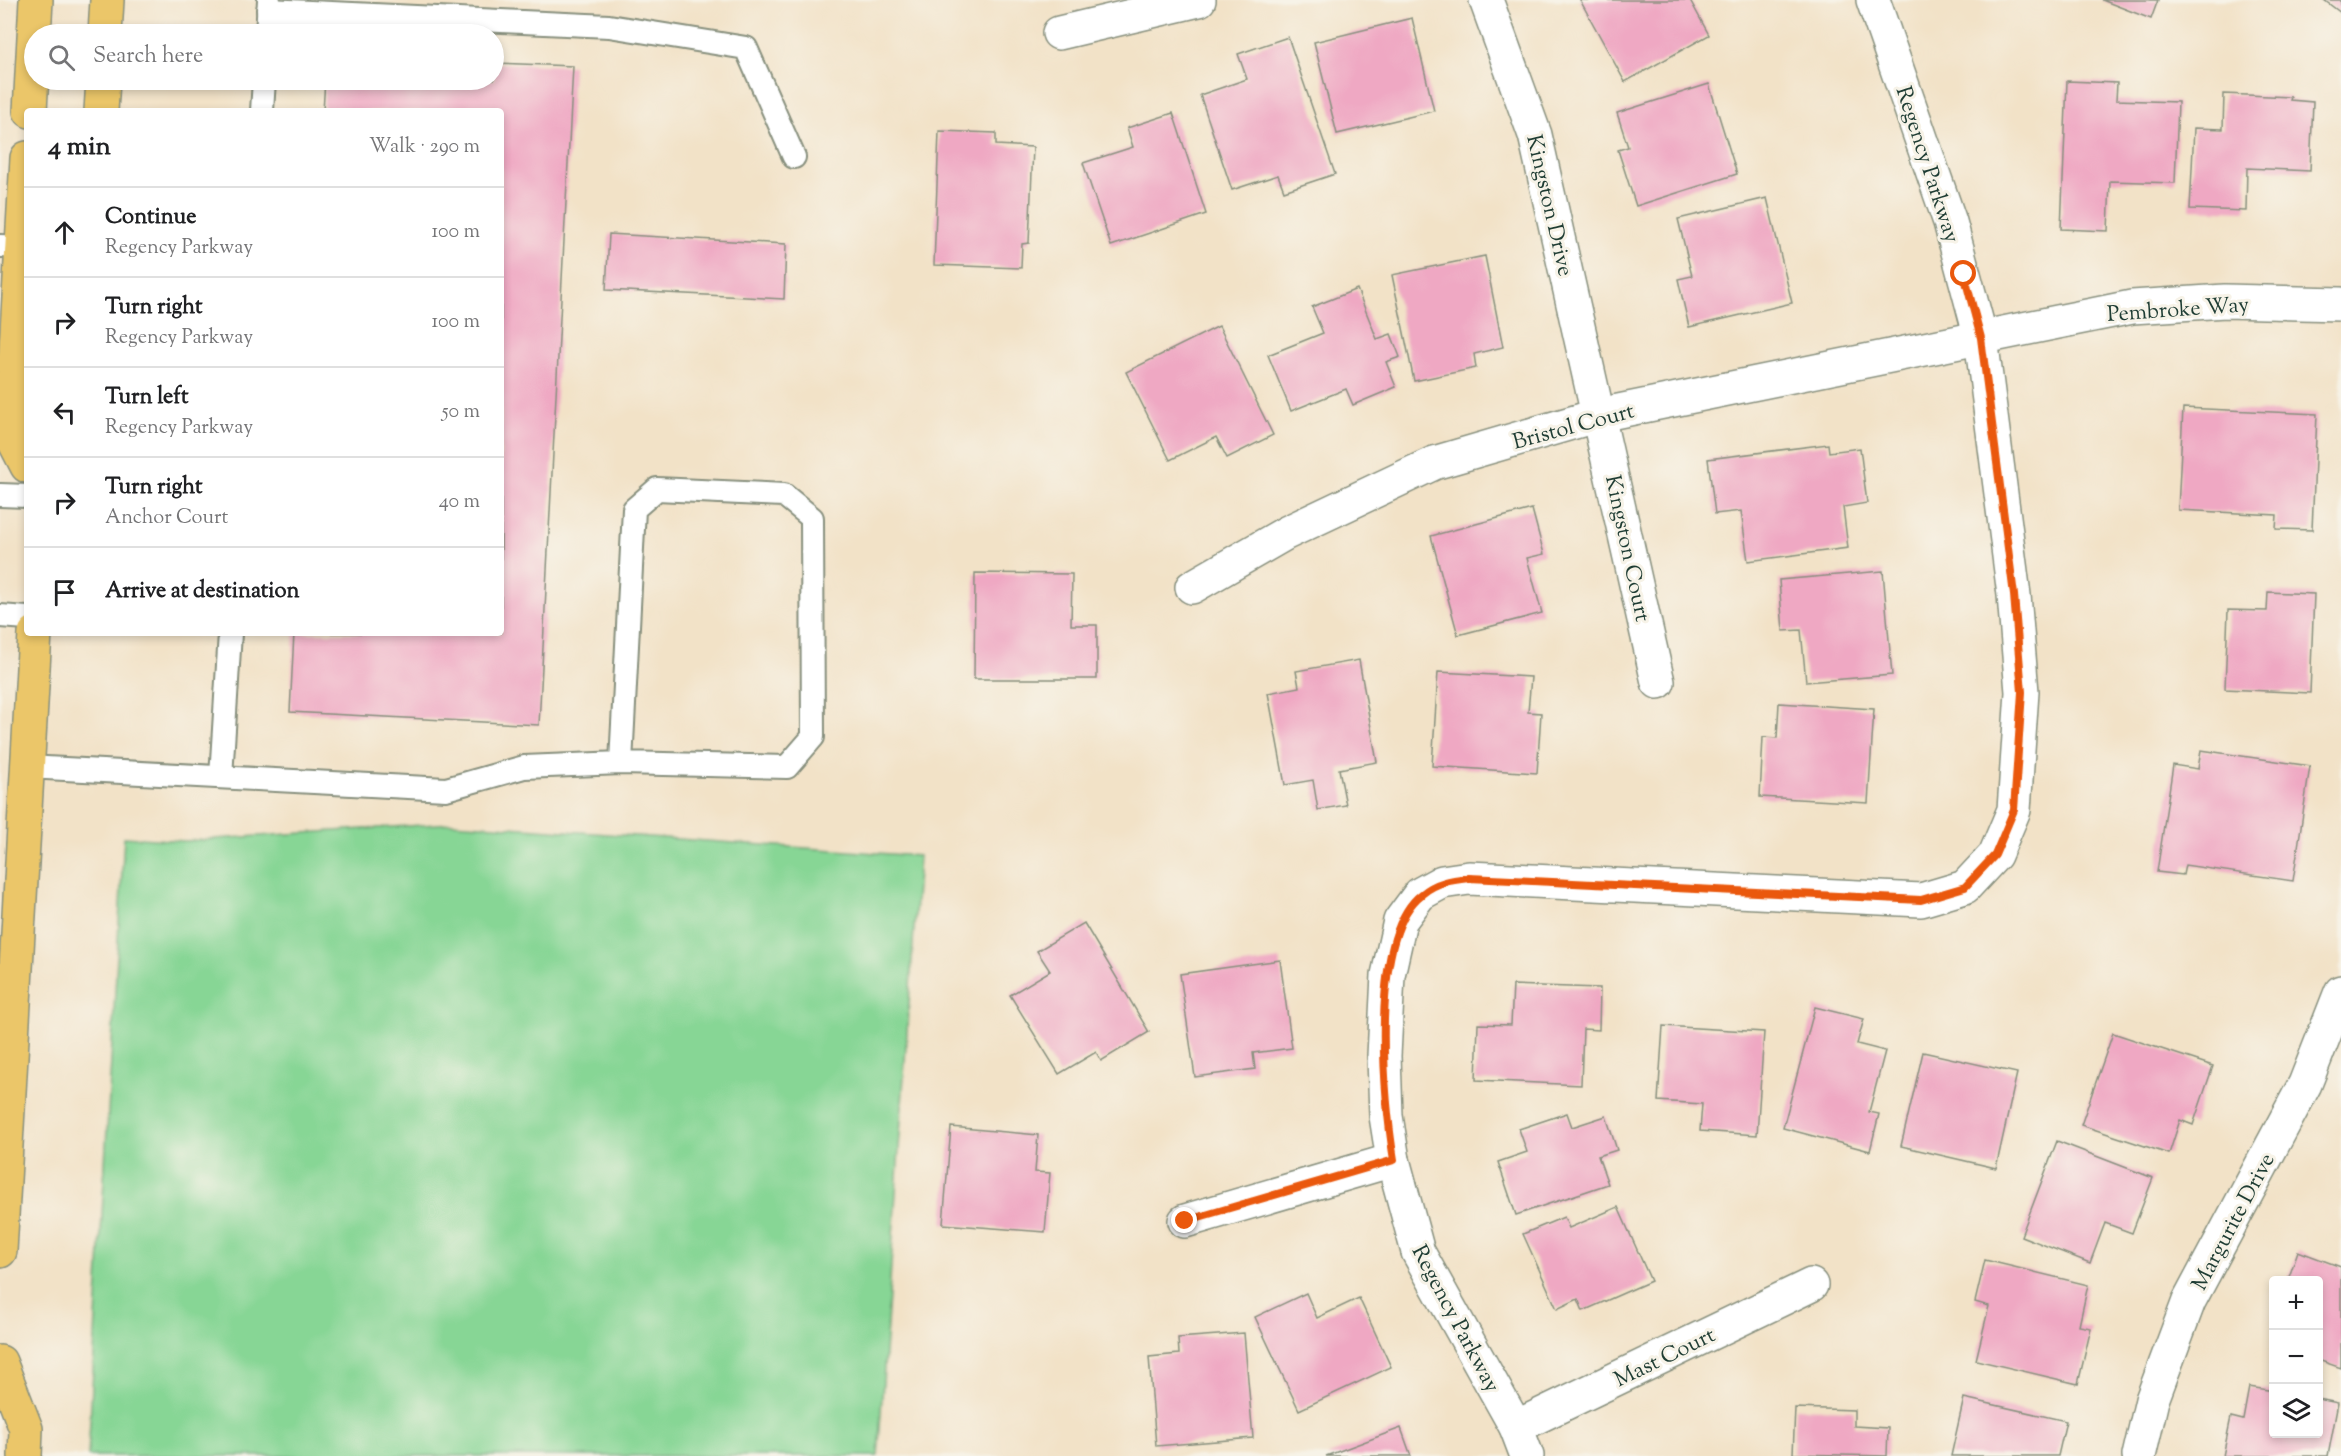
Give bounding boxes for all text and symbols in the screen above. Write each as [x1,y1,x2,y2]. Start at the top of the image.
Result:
search box [24,24,504,90]
icon: search [45,41,78,74]
text: Search here [93,41,203,73]
street label: Regency Parkway [1886,83,1967,247]
text: 4 min [48,129,111,166]
street label: Kingston Drive [1516,132,1580,280]
text: Walk · 290 m [369,133,480,162]
text: Continue [105,202,196,234]
icon: ahead [48,216,81,249]
text: 100 m [431,218,480,247]
text: Regency Parkway [105,234,253,263]
route start [1950,260,1976,286]
street label: Pembroke Way [2106,290,2250,332]
text: Turn right [105,292,202,324]
icon: right [48,306,81,339]
text: 100 m [431,308,480,337]
text: Regency Parkway [105,324,253,353]
text: Turn left [105,382,188,414]
icon: left [48,396,81,429]
street label: Bristol Court [1509,396,1639,460]
text: 50 m [442,398,480,427]
text: Regency Parkway [105,414,253,443]
text: Turn right [105,472,202,504]
street label: Kingston Court [1595,472,1657,625]
icon: right [48,486,81,519]
text: 40 m [439,488,480,517]
text: Anchor Court [105,504,228,533]
icon: arrive [48,576,81,609]
text: Arrive at destination [105,576,300,608]
street label: Margurite Drive [2185,1148,2284,1297]
route end [1171,1207,1197,1233]
street label: Regency Parkway [1402,1240,1507,1399]
map controls [2269,1276,2323,1438]
button: + [2269,1276,2323,1330]
street label: Mast Court [1609,1320,1722,1397]
button: − [2269,1330,2323,1384]
button: layers [2269,1384,2323,1438]

